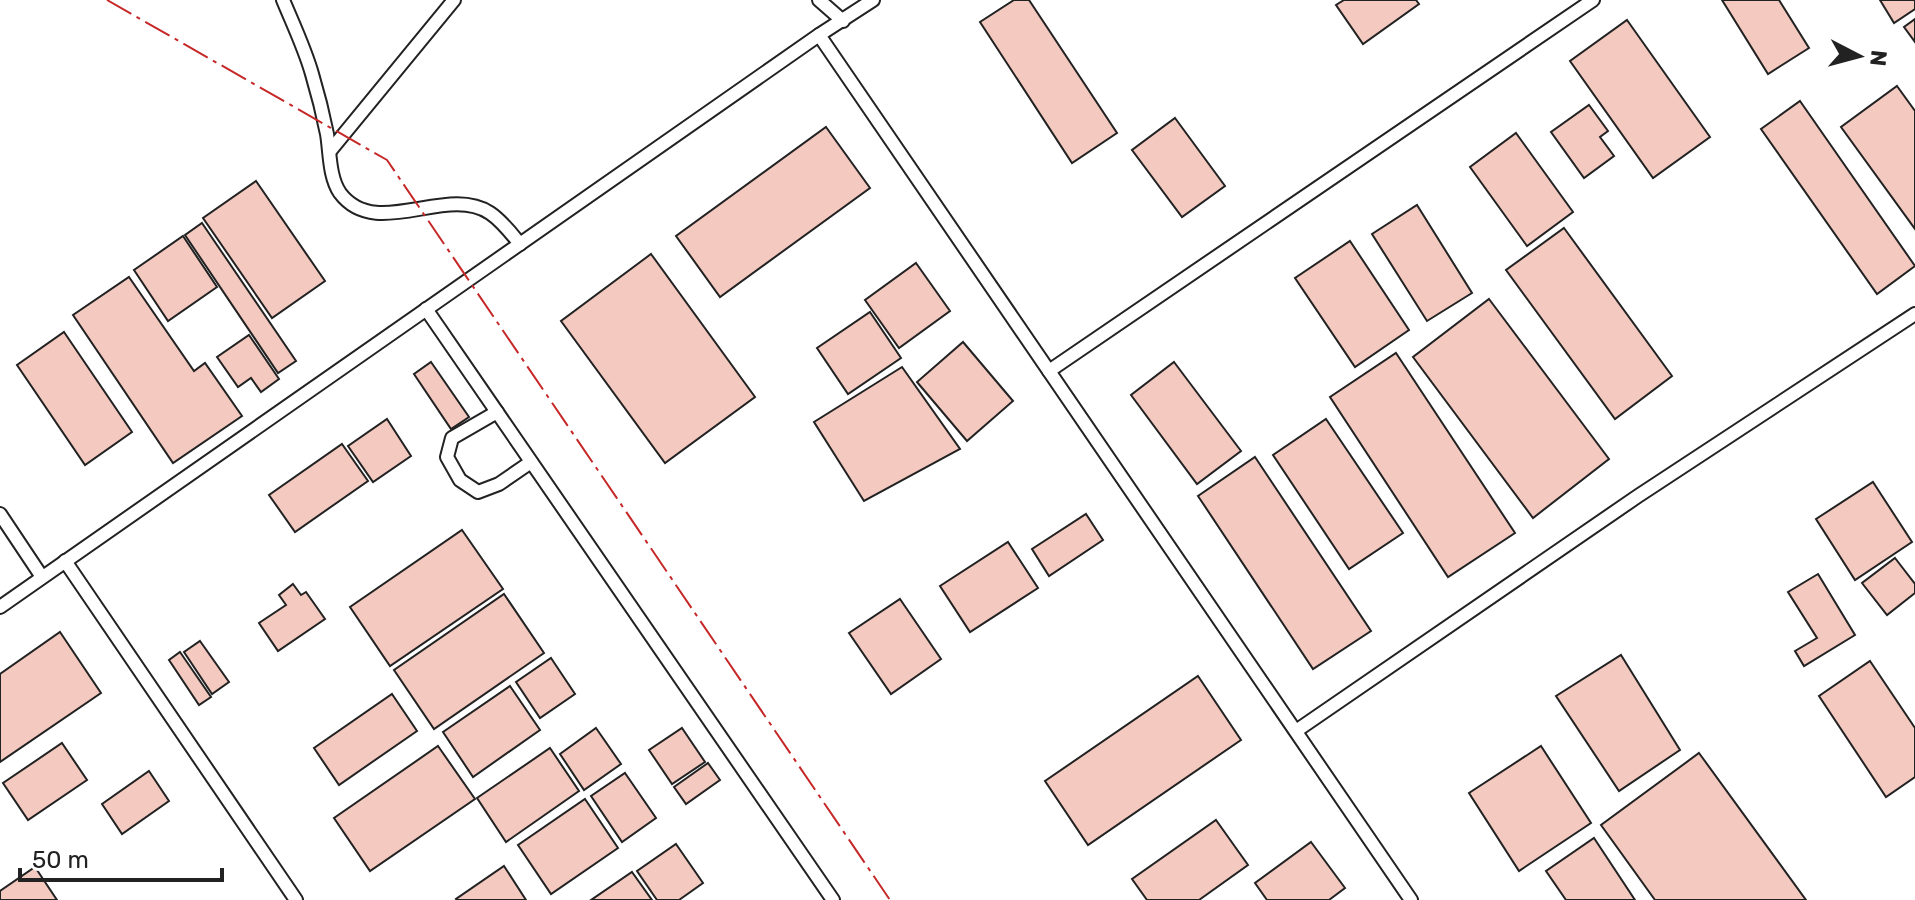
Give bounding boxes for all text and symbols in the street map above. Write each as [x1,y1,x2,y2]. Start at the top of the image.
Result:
north arrow [1819,16,1899,96]
text: N [1864,49,1893,67]
scale bar [20,832,222,882]
text: 50 m [32,846,89,874]

